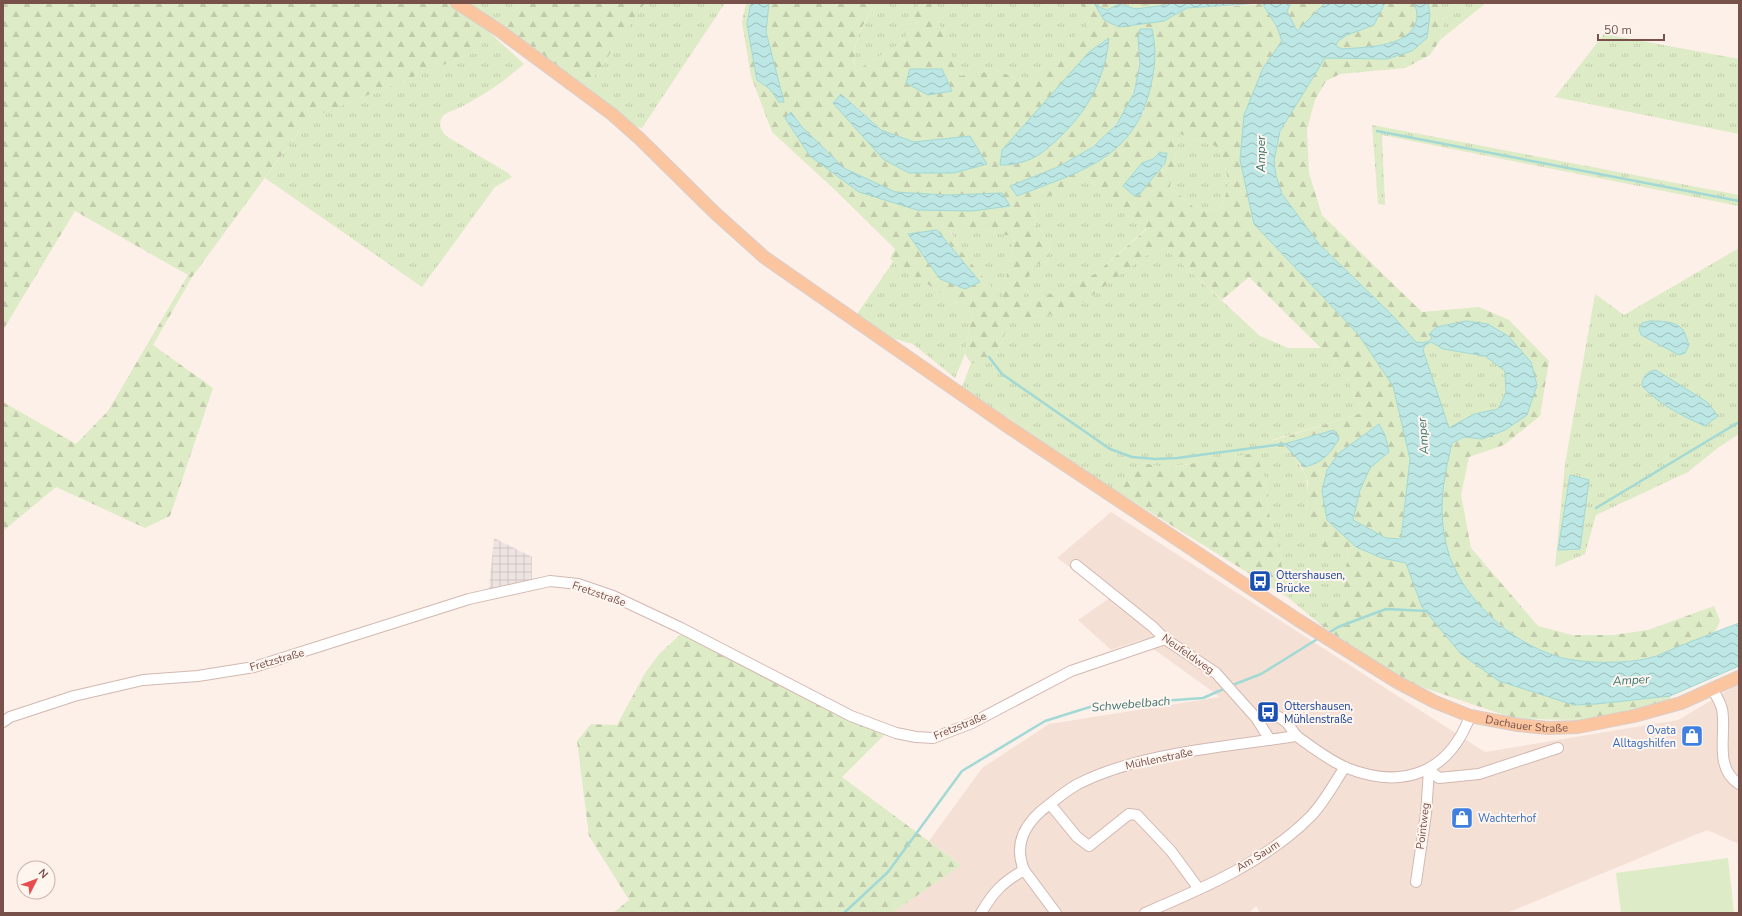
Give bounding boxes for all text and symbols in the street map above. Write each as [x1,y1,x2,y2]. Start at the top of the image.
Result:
scale bar [1598,16,1664,42]
text: 50 m [1604,22,1632,38]
water label: Amper [1253,135,1269,173]
water label: Amper [1414,416,1432,456]
bus stop icon: Ottershausen, Brücke [1247,568,1273,594]
place label: Ottershausen, Brücke [1276,568,1345,596]
street label: Fretzstraße [570,578,628,610]
street label: Neufeldweg [1159,630,1217,678]
street label: Fretzstraße [248,645,306,675]
water label: Amper [1611,671,1650,689]
water label: Schwebelbach [1091,693,1171,715]
bus stop icon: Ottershausen, Mühlenstraße [1255,699,1281,725]
place label: Ottershausen, Mühlenstraße [1284,699,1353,727]
street label: Fretzstraße [931,709,989,743]
street label: Dachauer Straße [1484,712,1568,736]
place label: Ovata Alltagshilfen [1613,723,1676,751]
shop icon: Ovata Alltagshilfen [1679,723,1705,749]
street label: Mühlenstraße [1124,745,1194,773]
street label: Pointweg [1413,802,1433,850]
shop icon: Wachterhof [1449,805,1475,831]
place label: Wachterhof [1478,811,1537,826]
street label: Am Saum [1233,837,1283,875]
north arrow [16,860,56,900]
text: N [35,866,51,882]

